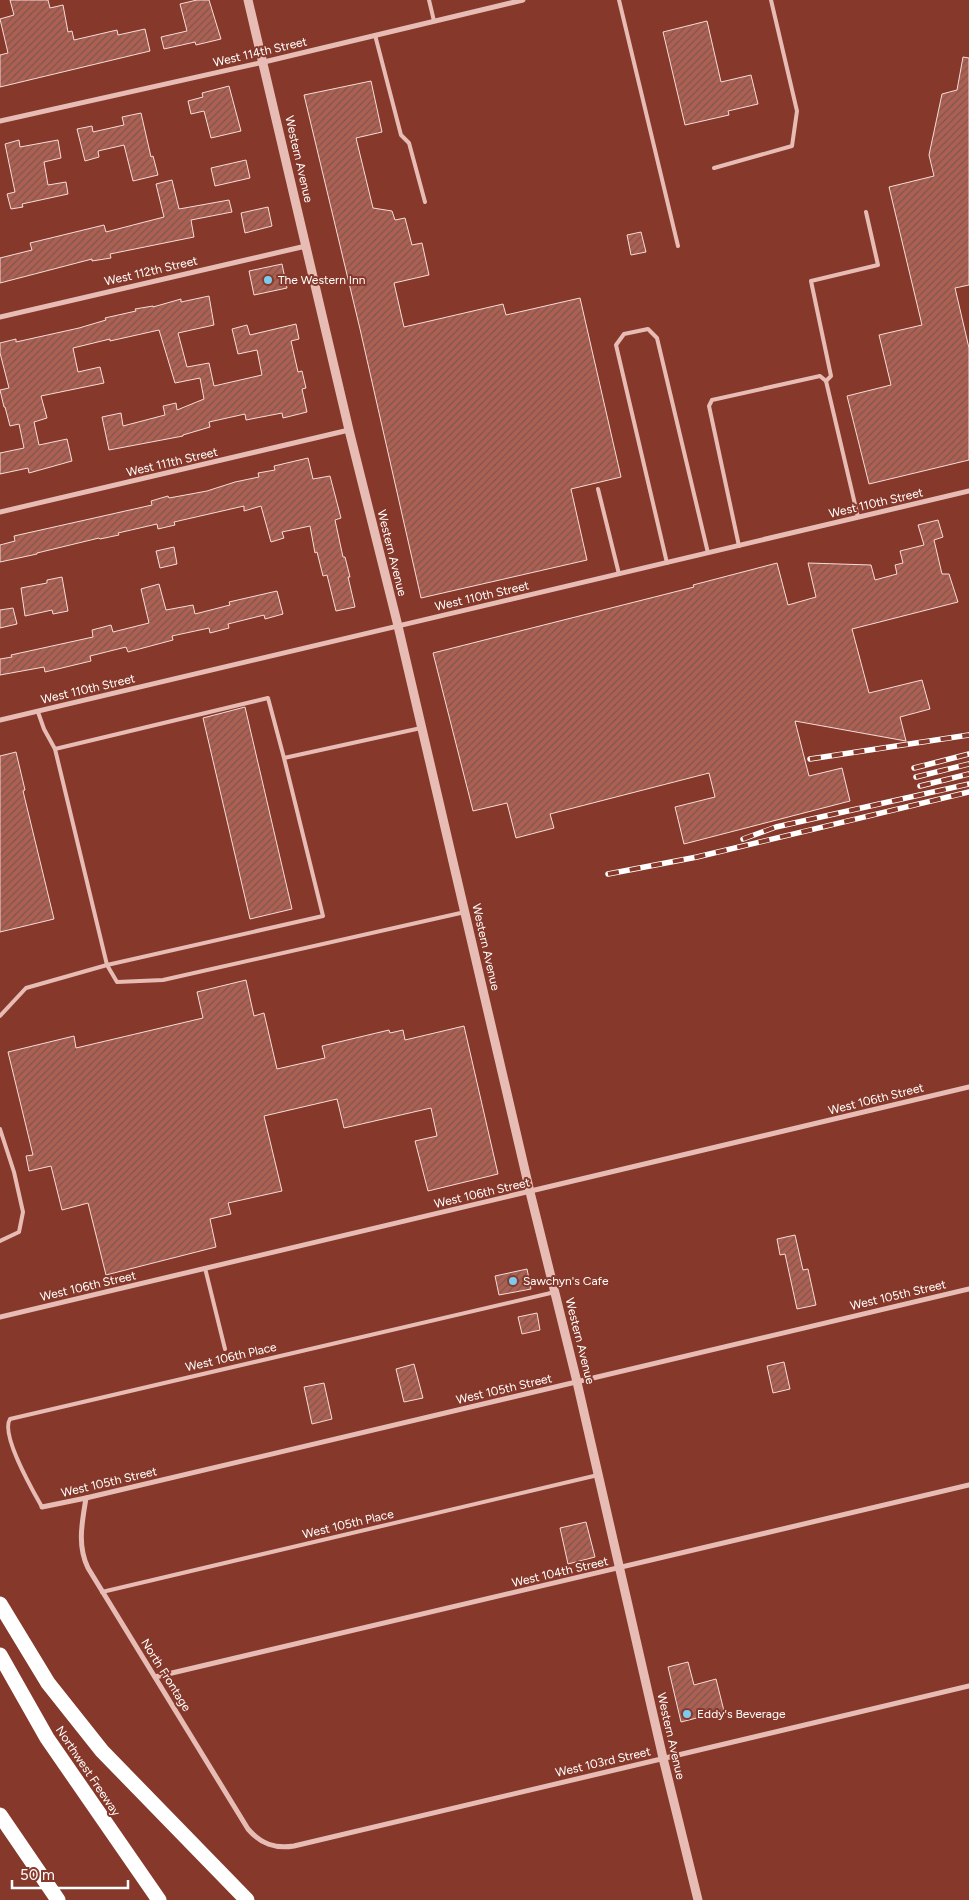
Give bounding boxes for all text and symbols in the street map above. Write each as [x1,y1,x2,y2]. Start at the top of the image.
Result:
street label: West 114th Street [212,34,309,70]
street label: Western Avenue [282,114,316,204]
street label: West 112th Street [103,253,199,289]
place label: The Western Inn [278,273,366,287]
marker: The Western Inn [262,274,274,286]
street label: West 111th Street [125,445,219,479]
street label: West 110th Street [828,485,925,521]
street label: Western Avenue [374,508,410,598]
street label: West 110th Street [434,578,531,614]
street label: West 110th Street [40,671,137,707]
street label: Western Avenue [469,902,503,992]
street label: West 106th Street [827,1080,926,1118]
street label: West 106th Street [433,1175,532,1211]
street label: West 106th Street [39,1268,138,1304]
place label: Sawchyn's Cafe [523,1274,609,1288]
marker: Sawchyn's Cafe [507,1275,519,1287]
street label: West 105th Street [849,1277,948,1313]
street label: Western Avenue [562,1296,598,1386]
street label: West 106th Place [184,1340,278,1374]
street label: West 105th Street [455,1371,554,1407]
street label: West 105th Street [60,1464,159,1500]
street label: West 105th Place [301,1507,395,1541]
street label: West 104th Street [510,1554,610,1590]
street label: North Frontage [138,1636,194,1714]
street label: Western Avenue [654,1691,688,1781]
place label: Eddy's Beverage [697,1707,786,1721]
marker: Eddy's Beverage [681,1708,693,1720]
street label: Northwest Freeway [53,1723,124,1819]
street label: West 103rd Street [554,1744,653,1780]
scale bar [12,1858,129,1890]
text: 50 m [20,1866,55,1884]

